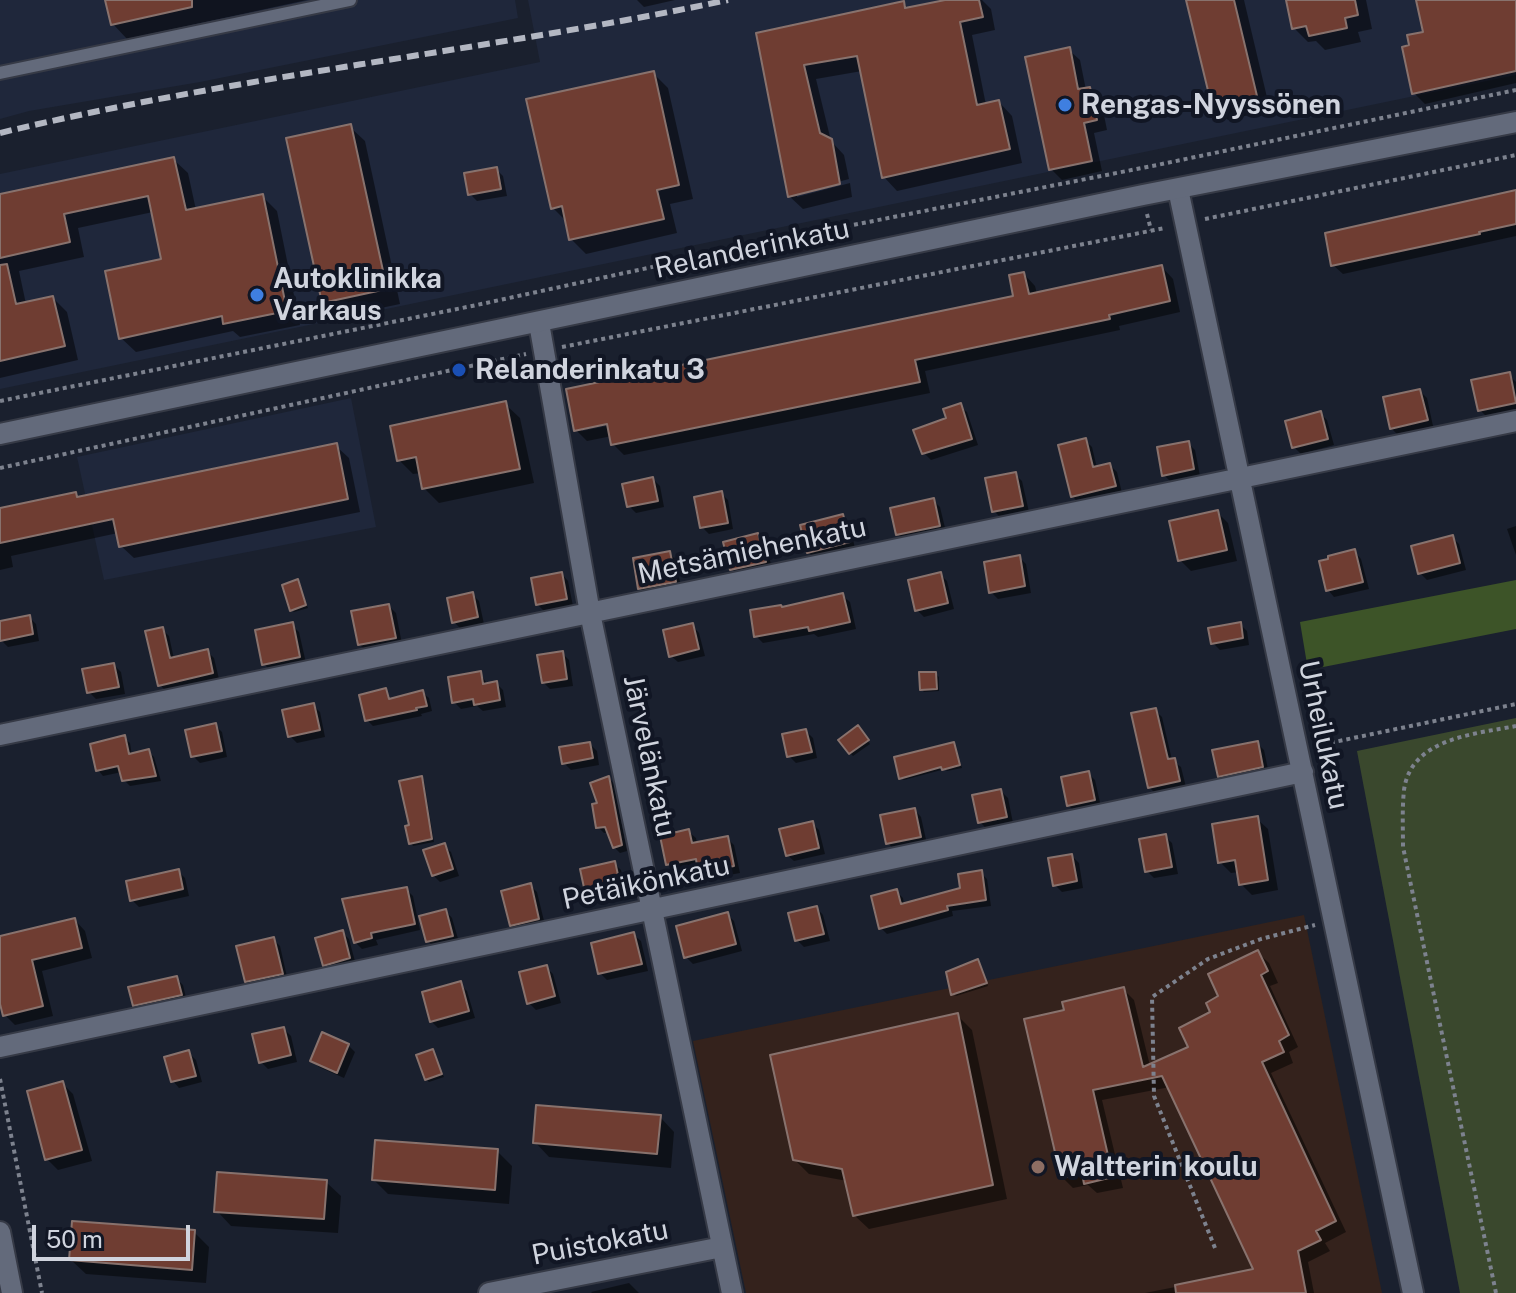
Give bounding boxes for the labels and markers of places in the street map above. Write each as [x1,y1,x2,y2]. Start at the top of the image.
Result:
place label: Rengas-Nyyssönen [1081,88,1341,122]
marker: Rengas-Nyyssönen [1056,96,1074,114]
place label: Autoklinikka Varkaus [273,262,442,328]
marker: Autoklinikka Varkaus [248,286,266,304]
place label: Relanderinkatu 3 [475,353,705,387]
marker: Relanderinkatu 3 [450,361,468,379]
place label: Waltterin koulu [1054,1150,1258,1184]
marker: Waltterin koulu [1029,1158,1047,1176]

